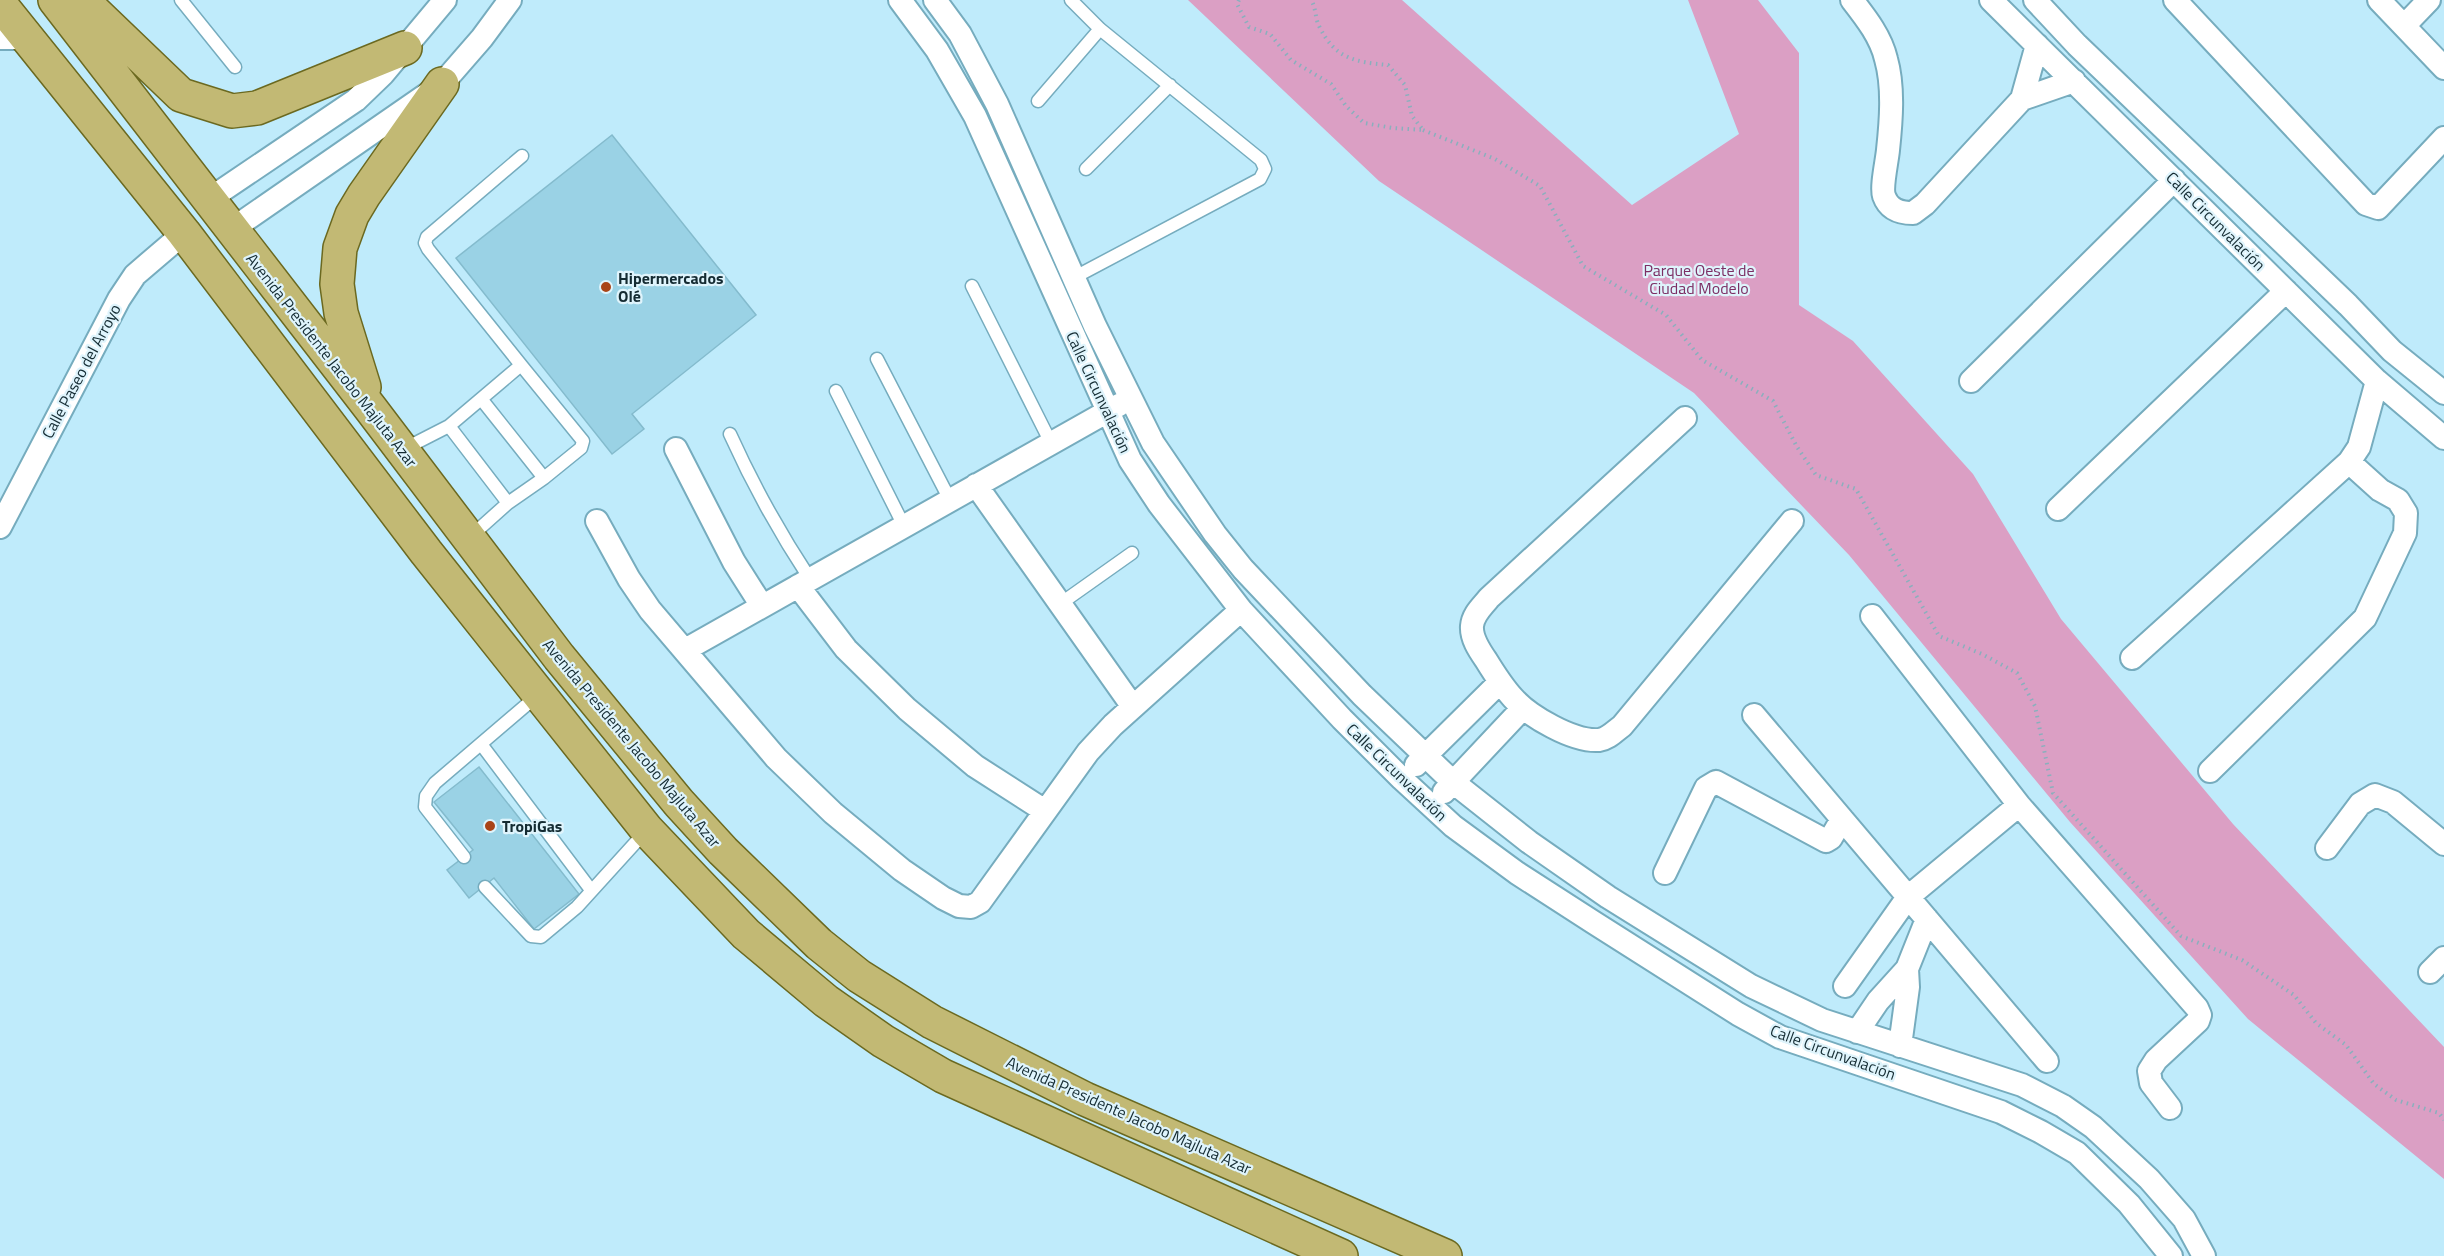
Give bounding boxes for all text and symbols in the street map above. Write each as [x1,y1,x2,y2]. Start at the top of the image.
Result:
street label: Calle Circunvalación [2161,166,2271,276]
street label: Avenida Presidente Jacobo Majluta Azar [241,248,424,473]
park label: Parque Oeste de Ciudad Modelo [1643,258,1755,300]
place label: Hipermercados Olé [618,266,723,308]
marker: Hipermercados Olé [599,280,613,294]
street label: Calle Paseo del Arroyo [35,300,127,442]
street label: Calle Circunvalación [1060,327,1138,457]
street label: Avenida Presidente Jacobo Majluta Azar [537,633,727,853]
street label: Calle Circunvalación [1341,717,1453,827]
place label: TropiGas [502,814,562,838]
marker: TropiGas [483,819,497,833]
street label: Calle Circunvalación [1767,1018,1899,1086]
street label: Avenida Presidente Jacobo Majluta Azar [1003,1050,1256,1180]

